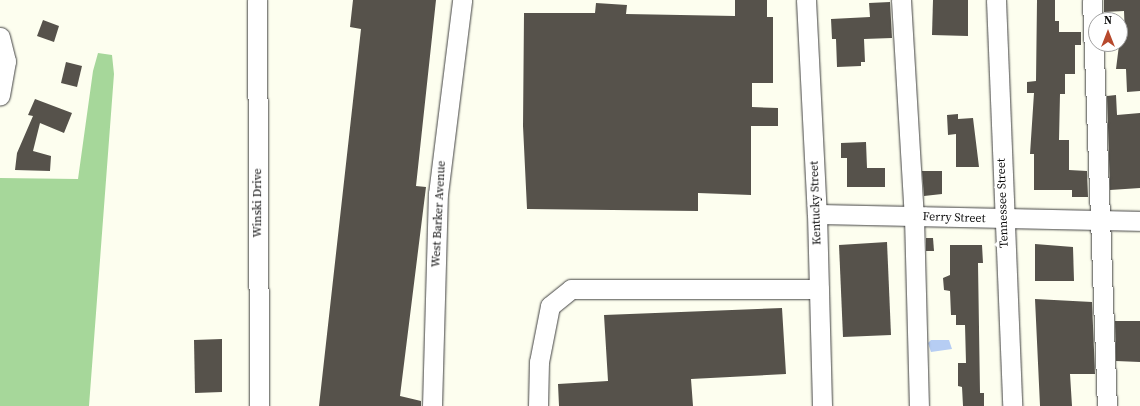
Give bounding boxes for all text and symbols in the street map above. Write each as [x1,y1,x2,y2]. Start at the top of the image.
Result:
north arrow [1088,12,1128,52]
text: N [1104,13,1112,28]
street label: Tennessee Street [994,158,1012,248]
street label: West Barker Avenue [429,160,449,268]
street label: Kentucky Street [807,161,825,245]
street label: Winski Drive [251,168,265,238]
street label: Ferry Street [922,210,986,226]

